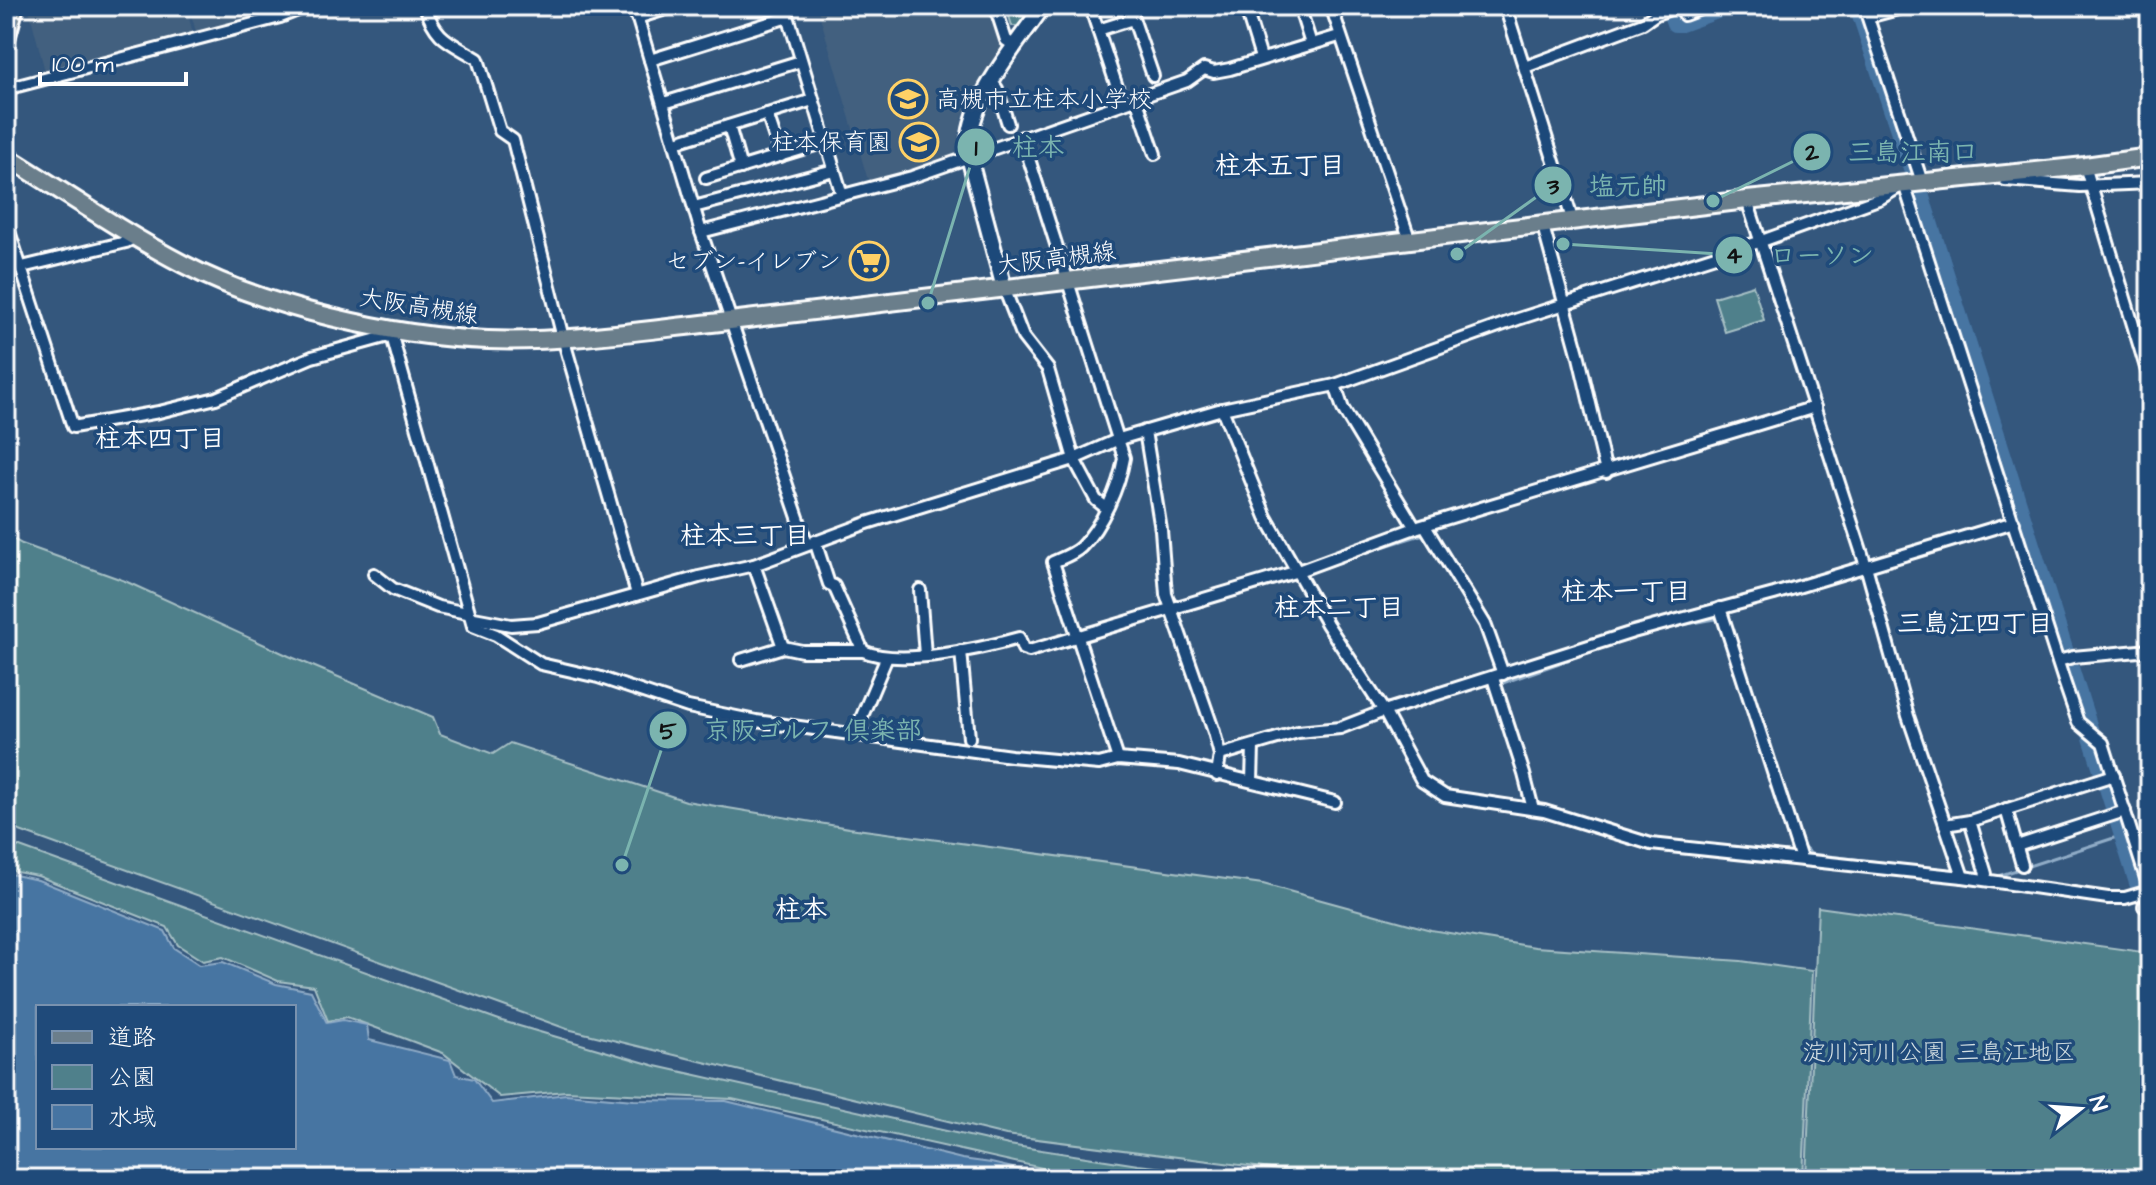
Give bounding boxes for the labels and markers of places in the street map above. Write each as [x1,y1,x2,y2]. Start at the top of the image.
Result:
school or university icon: 高槻市立柱本小学校 [887,78,929,120]
place label: 高槻市立柱本小学校 [936,83,1152,117]
school or university icon: 柱本保育園 [898,121,940,163]
callout: 柱本 [956,122,1080,172]
place label: 柱本保育園 [771,126,891,160]
callout: 三島江南口 [1792,127,1994,177]
callout: 塩元帥 [1533,160,1683,210]
callout: ローソン [1714,230,1890,280]
supermarket icon: セブン-イレブン [848,240,890,282]
place label: セブン-イレブン [666,245,841,279]
callout: 京阪ゴルフ 倶楽部 [648,705,939,755]

